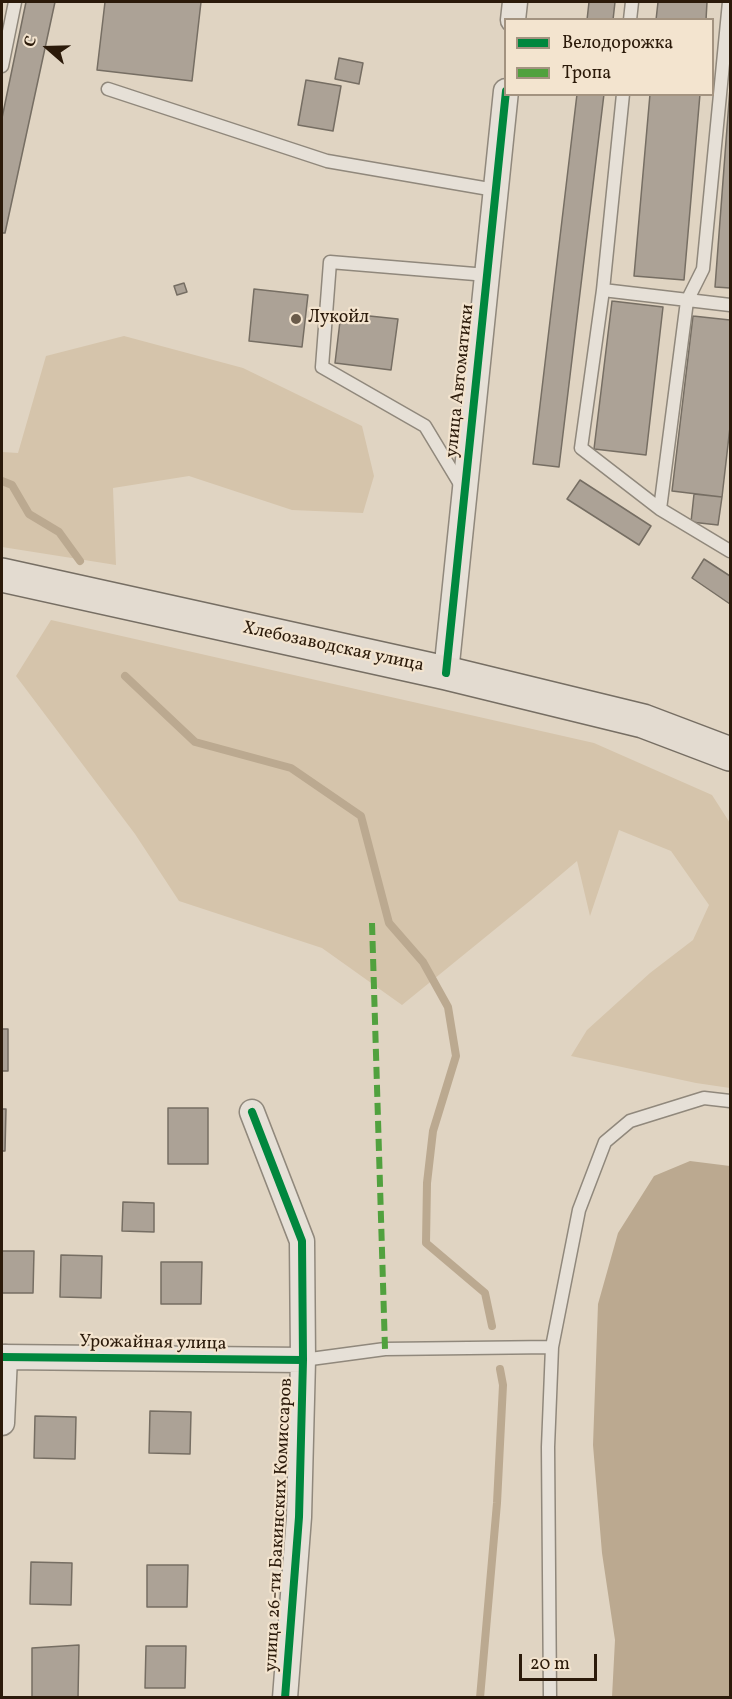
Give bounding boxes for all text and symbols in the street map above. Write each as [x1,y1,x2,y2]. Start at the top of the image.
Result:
north arrow [18,18,78,78]
legend [504,18,714,96]
text: Велодорожка [562,31,673,56]
text: С [19,33,43,50]
text: Тропа [562,61,611,86]
street label: улица Автоматики [442,303,480,459]
place label: Лукойл [308,308,369,330]
marker: Лукойл [289,312,303,326]
street label: Хлебозаводская улица [240,618,426,678]
street label: Урожайная улица [79,1332,227,1356]
street label: улица 26-ти Бакинских Комиссаров [262,1377,298,1673]
scale bar [522,1642,600,1680]
text: 20 m [530,1652,570,1677]

